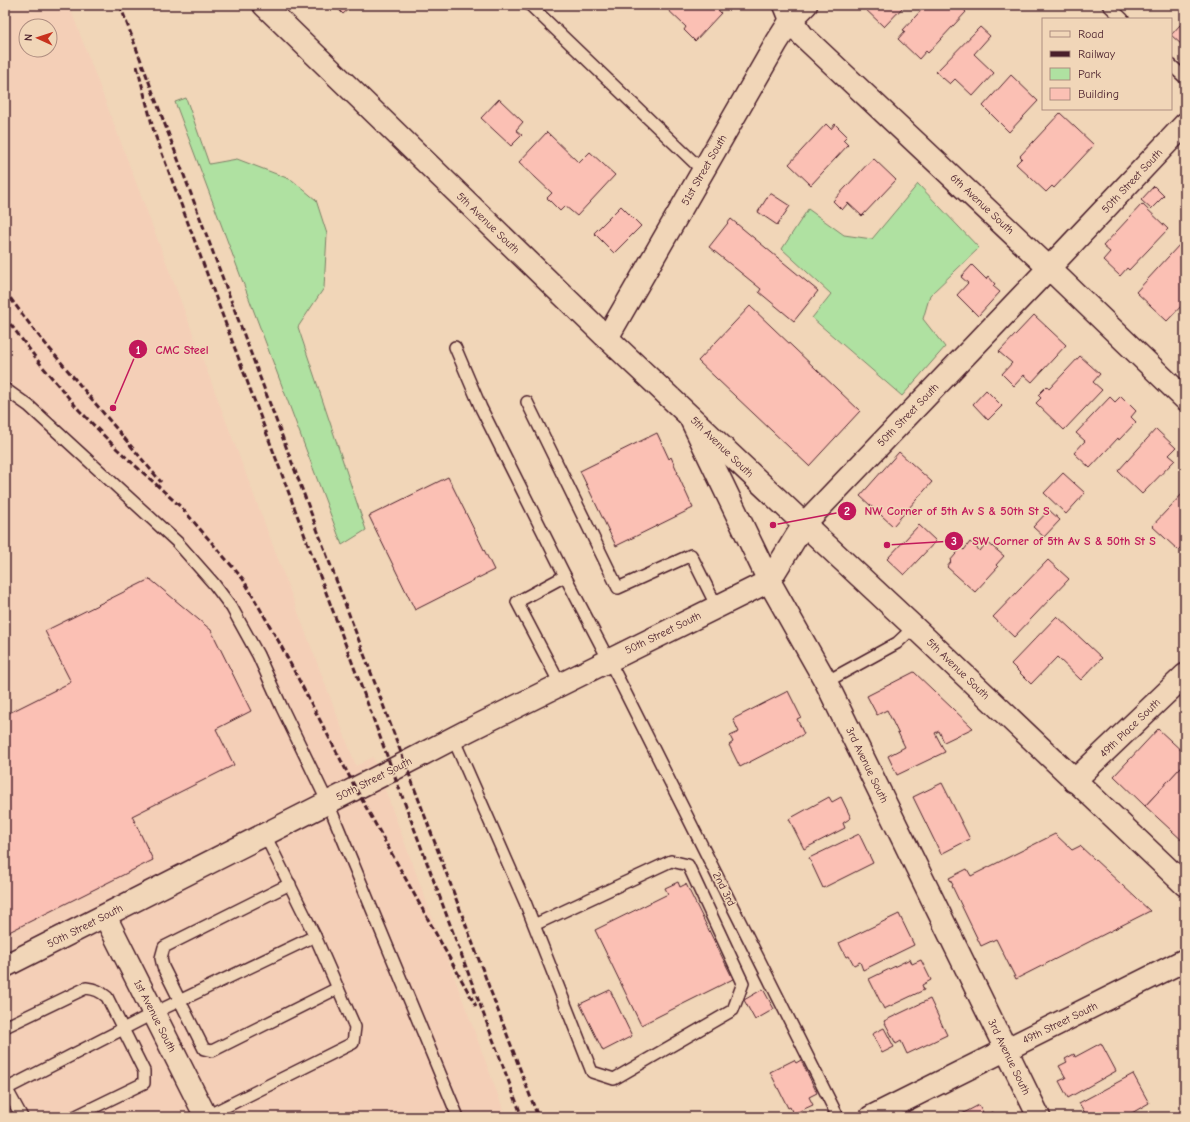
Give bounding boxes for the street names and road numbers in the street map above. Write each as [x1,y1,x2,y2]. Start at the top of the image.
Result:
street label: 51st Street South [678,132,730,208]
street label: 50th Street South [1099,146,1165,216]
street label: 6th Avenue South [947,171,1017,237]
street label: 5th Avenue South [454,190,522,256]
street label: 50th Street South [874,381,942,449]
street label: 5th Avenue South [688,414,756,480]
street label: 50th Street South [623,609,703,657]
street label: 5th Avenue South [924,636,992,702]
street label: 49th Place South [1097,696,1163,760]
street label: 3rd Avenue South [843,725,891,805]
street label: 50th Street South [334,754,414,804]
street label: 2nd 3rd [710,870,738,908]
street label: 50th Street South [45,901,125,951]
street label: 1st Avenue South [131,978,179,1054]
street label: 49th Street South [1020,999,1100,1047]
street label: 3rd Avenue South [985,1017,1033,1097]

